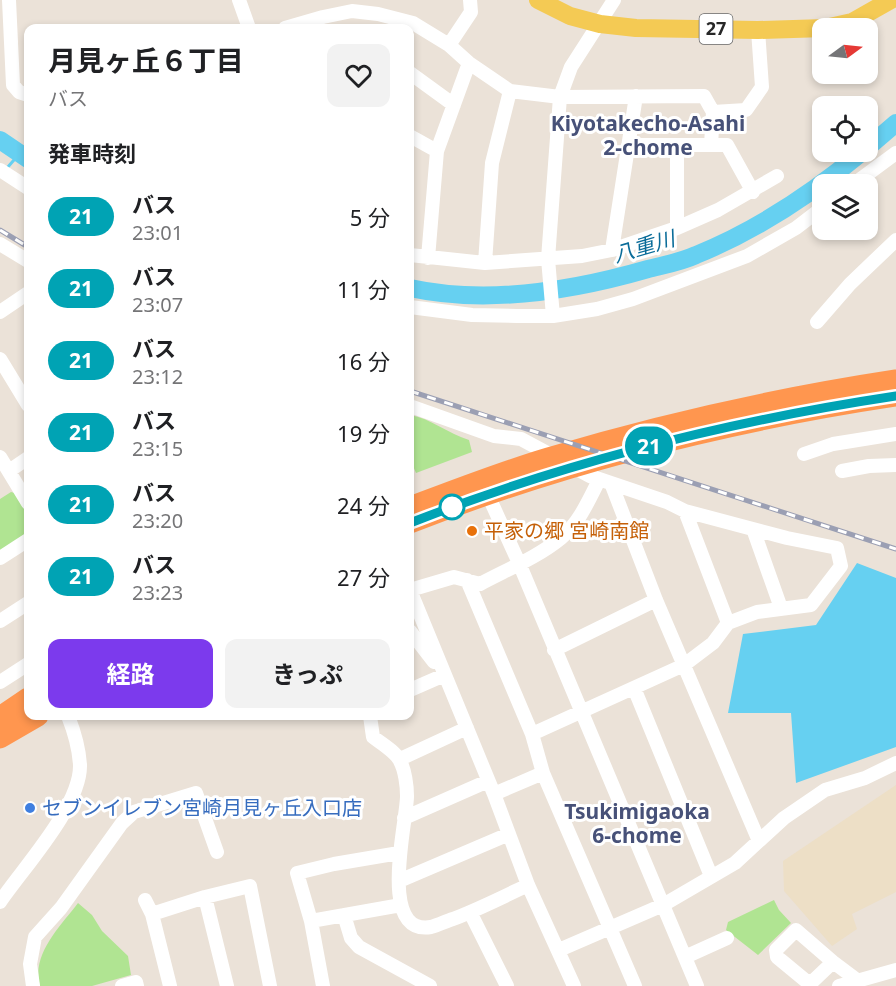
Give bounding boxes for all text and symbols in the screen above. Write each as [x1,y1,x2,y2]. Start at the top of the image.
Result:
road number: 27 [700,14,732,44]
north arrow [812,18,878,84]
map controls [812,18,878,240]
text: 月見ヶ丘６丁目 [48,41,244,79]
button: heart [327,44,390,107]
text: バス [48,85,88,112]
button: locate [812,96,878,162]
district label: Kiyotakecho-Asahi 2-chome [551,109,745,161]
text: 発車時刻 [48,138,136,168]
button: layers [812,174,878,240]
text: バス [132,189,176,219]
text: 21 [69,202,93,230]
text: 5 分 [350,202,390,232]
text: 23:01 [132,219,183,246]
water label: 八重川 [610,223,680,268]
text: バス [132,261,176,291]
text: 21 [69,274,93,302]
text: 11 分 [337,274,390,304]
text: 23:07 [132,291,183,318]
text: バス [132,333,176,363]
text: 21 [69,346,93,374]
text: 16 分 [337,346,390,376]
text: 23:12 [132,363,183,390]
text: バス [132,405,176,435]
text: 21 [69,418,93,446]
text: 19 分 [337,418,390,448]
line badge: 21 [622,426,676,466]
text: 21 [637,432,661,460]
text: 23:15 [132,435,183,462]
text: バス [132,477,176,507]
text: 21 [69,490,93,518]
text: 24 分 [337,490,390,520]
unlabelled marker [439,494,465,520]
text: 23:20 [132,507,183,534]
place label: 平家の郷 宮崎南館 [484,517,649,544]
marker: 平家の郷 宮崎南館 [465,524,479,538]
text: バス [132,549,176,579]
text: 21 [69,562,93,590]
text: 27 分 [337,562,390,592]
text: 23:23 [132,579,183,606]
button: 経路 [48,639,213,708]
button: きっぷ [225,639,390,708]
place label: セブンイレブン宮崎月見ヶ丘入口店 [42,794,362,821]
district label: Tsukimigaoka 6-chome [564,797,710,849]
marker: セブンイレブン宮崎月見ヶ丘入口店 [23,801,37,815]

